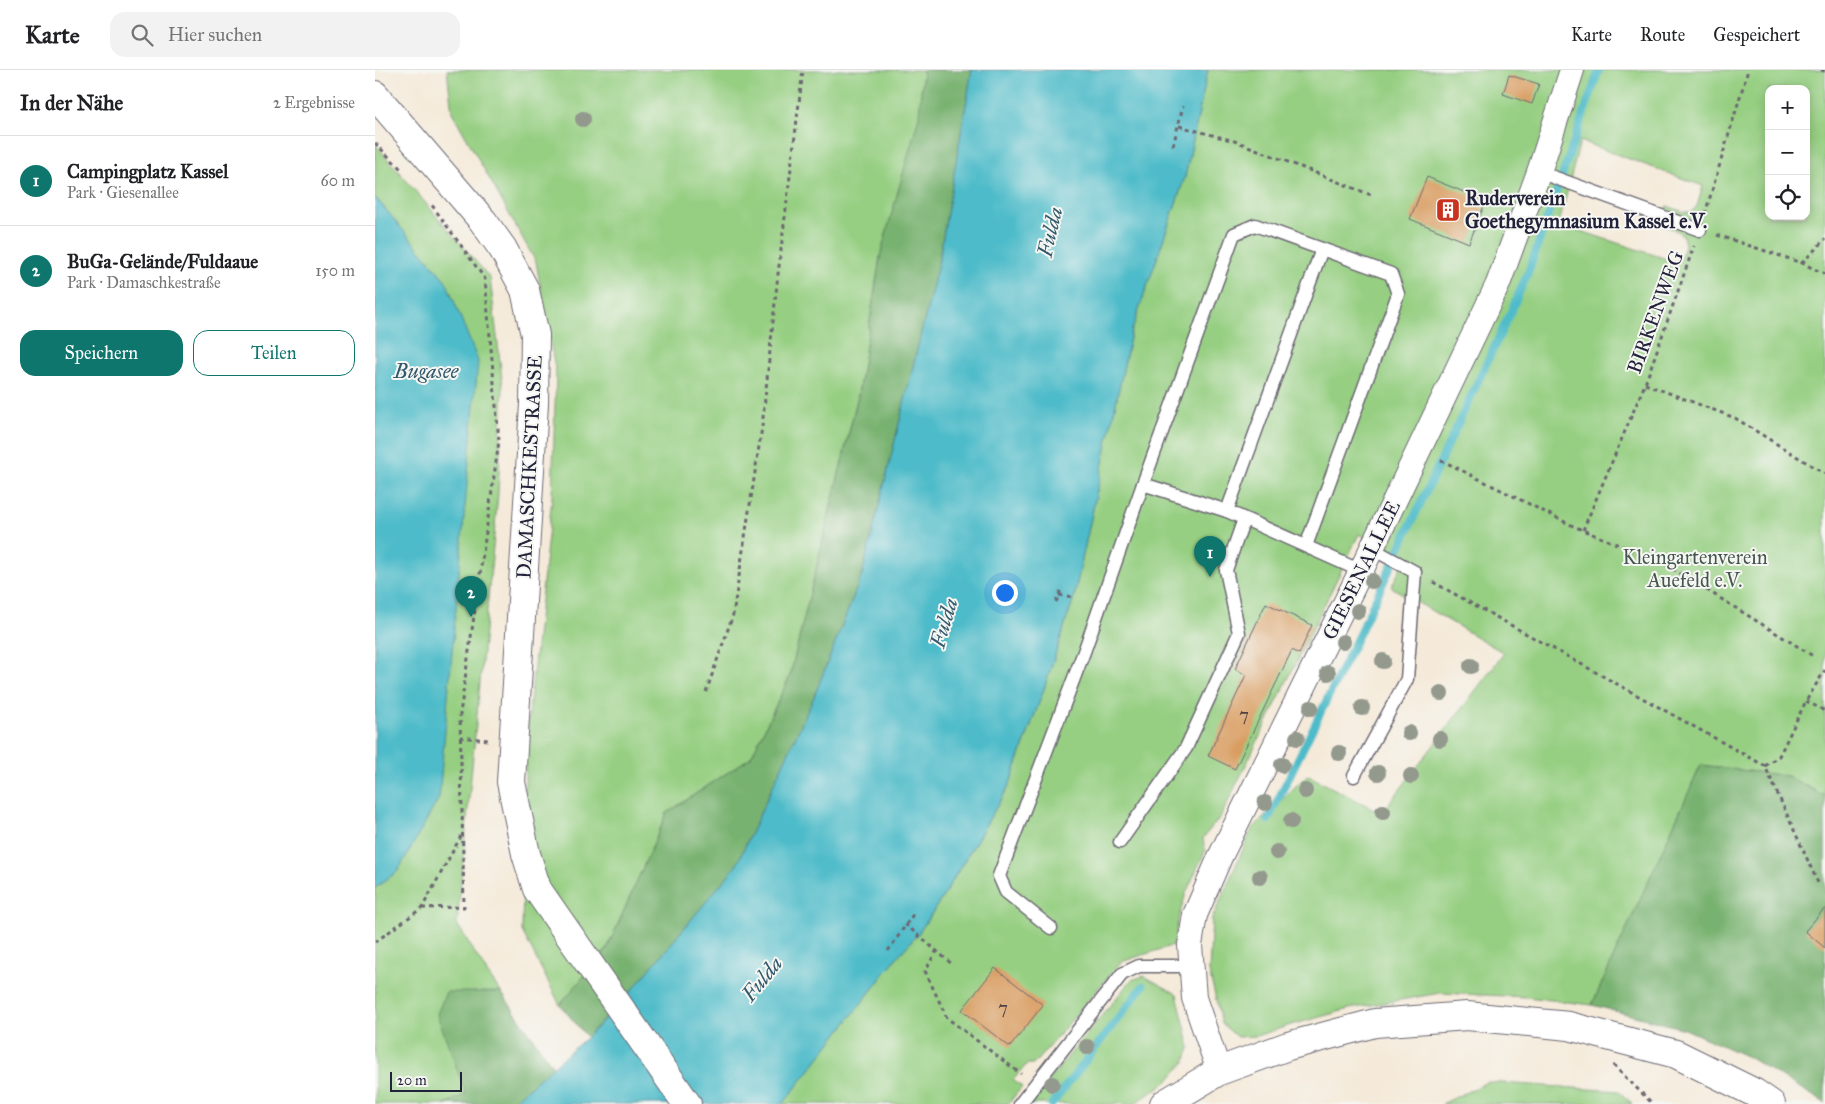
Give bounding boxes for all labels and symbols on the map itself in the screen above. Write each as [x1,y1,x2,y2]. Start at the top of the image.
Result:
place label: Ruderverein Goethegymnasium Kassel e.V. [1465,186,1707,234]
building icon: Ruderverein Goethegymnasium Kassel e.V. [1435,197,1461,223]
water label: Fulda [1031,204,1068,260]
street label: BIRKENWEG [1622,247,1688,377]
street label: DAMASCHKESTRASSE [511,355,547,579]
water label: Bugasee [393,358,459,384]
street label: GIESENALLEE [1317,496,1405,644]
pin: 1 [1194,536,1226,577]
park label: Kleingartenverein Auefeld e.V. [1622,545,1768,592]
pin: 2 [455,576,487,617]
your location [992,580,1018,606]
water label: Fulda [924,595,963,652]
house number: 7 [1239,704,1249,726]
water label: Fulda [735,951,788,1008]
house number: 7 [998,997,1008,1019]
scale bar [390,1069,463,1092]

